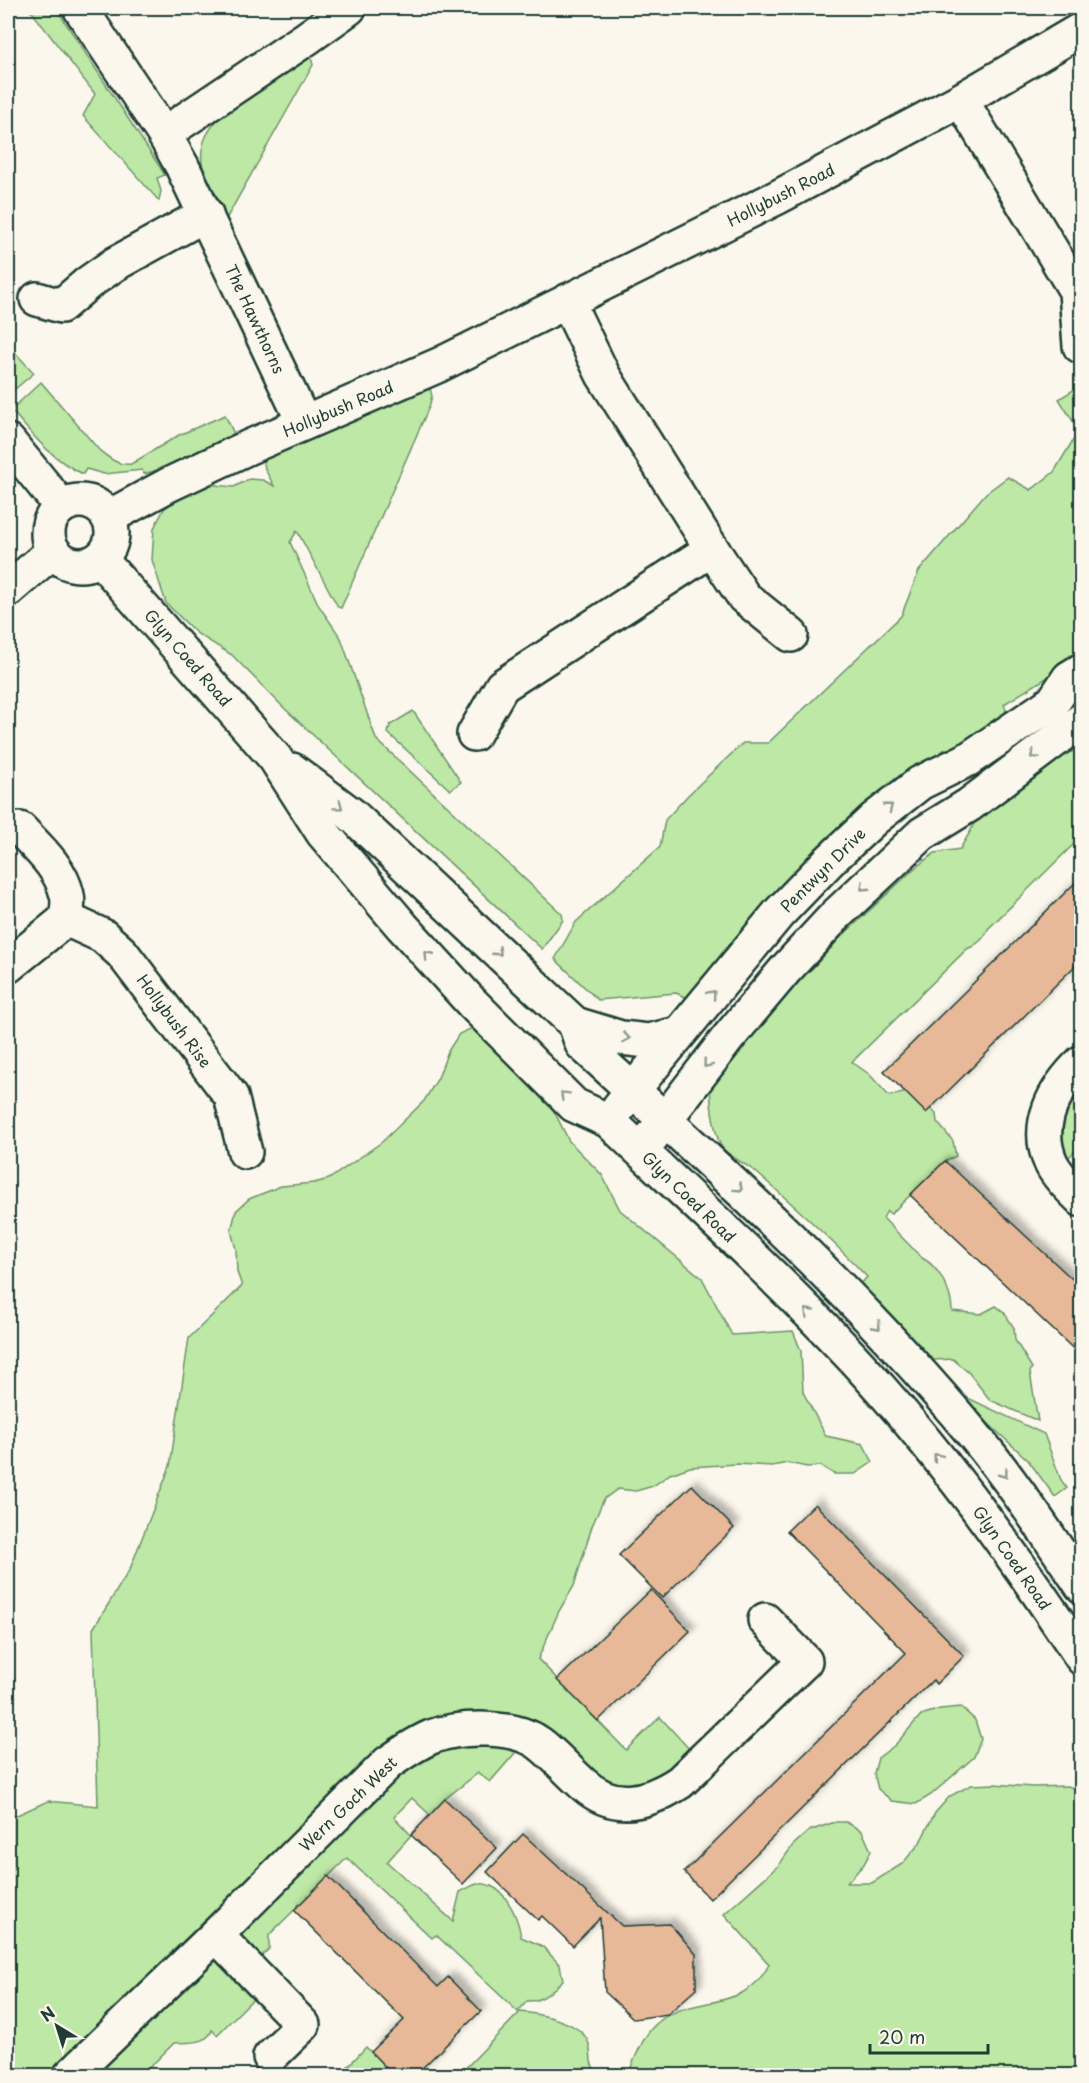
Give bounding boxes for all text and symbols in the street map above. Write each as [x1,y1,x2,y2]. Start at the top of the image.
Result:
street label: Hollybush Road [722,157,839,232]
street label: The Hawthorns [220,260,292,377]
street label: Hollybush Road [278,374,397,442]
street label: Glyn Coed Road [140,603,238,711]
one-way arrow [1030,748,1041,759]
one-way arrow [333,798,344,809]
one-way arrow [883,804,894,815]
street label: Pentwyn Drive [774,821,871,917]
one-way arrow [861,880,872,891]
one-way arrow [491,945,502,956]
one-way arrow [424,951,435,961]
street label: Hollybush Rise [132,969,218,1072]
one-way arrow [705,990,716,1001]
one-way arrow [621,1031,631,1043]
one-way arrow [704,1058,715,1069]
one-way arrow [560,1091,571,1101]
street label: Glyn Coed Road [637,1145,742,1247]
one-way arrow [732,1181,743,1192]
one-way arrow [804,1308,815,1319]
one-way arrow [870,1319,881,1330]
one-way arrow [933,1453,944,1464]
one-way arrow [997,1467,1008,1478]
street label: Glyn Coed Road [968,1500,1058,1614]
street label: Wern Goch West [293,1750,402,1856]
north arrow [27,1996,87,2056]
text: N [35,2000,60,2027]
scale bar [870,2017,988,2055]
text: 20 m [879,2023,925,2050]

